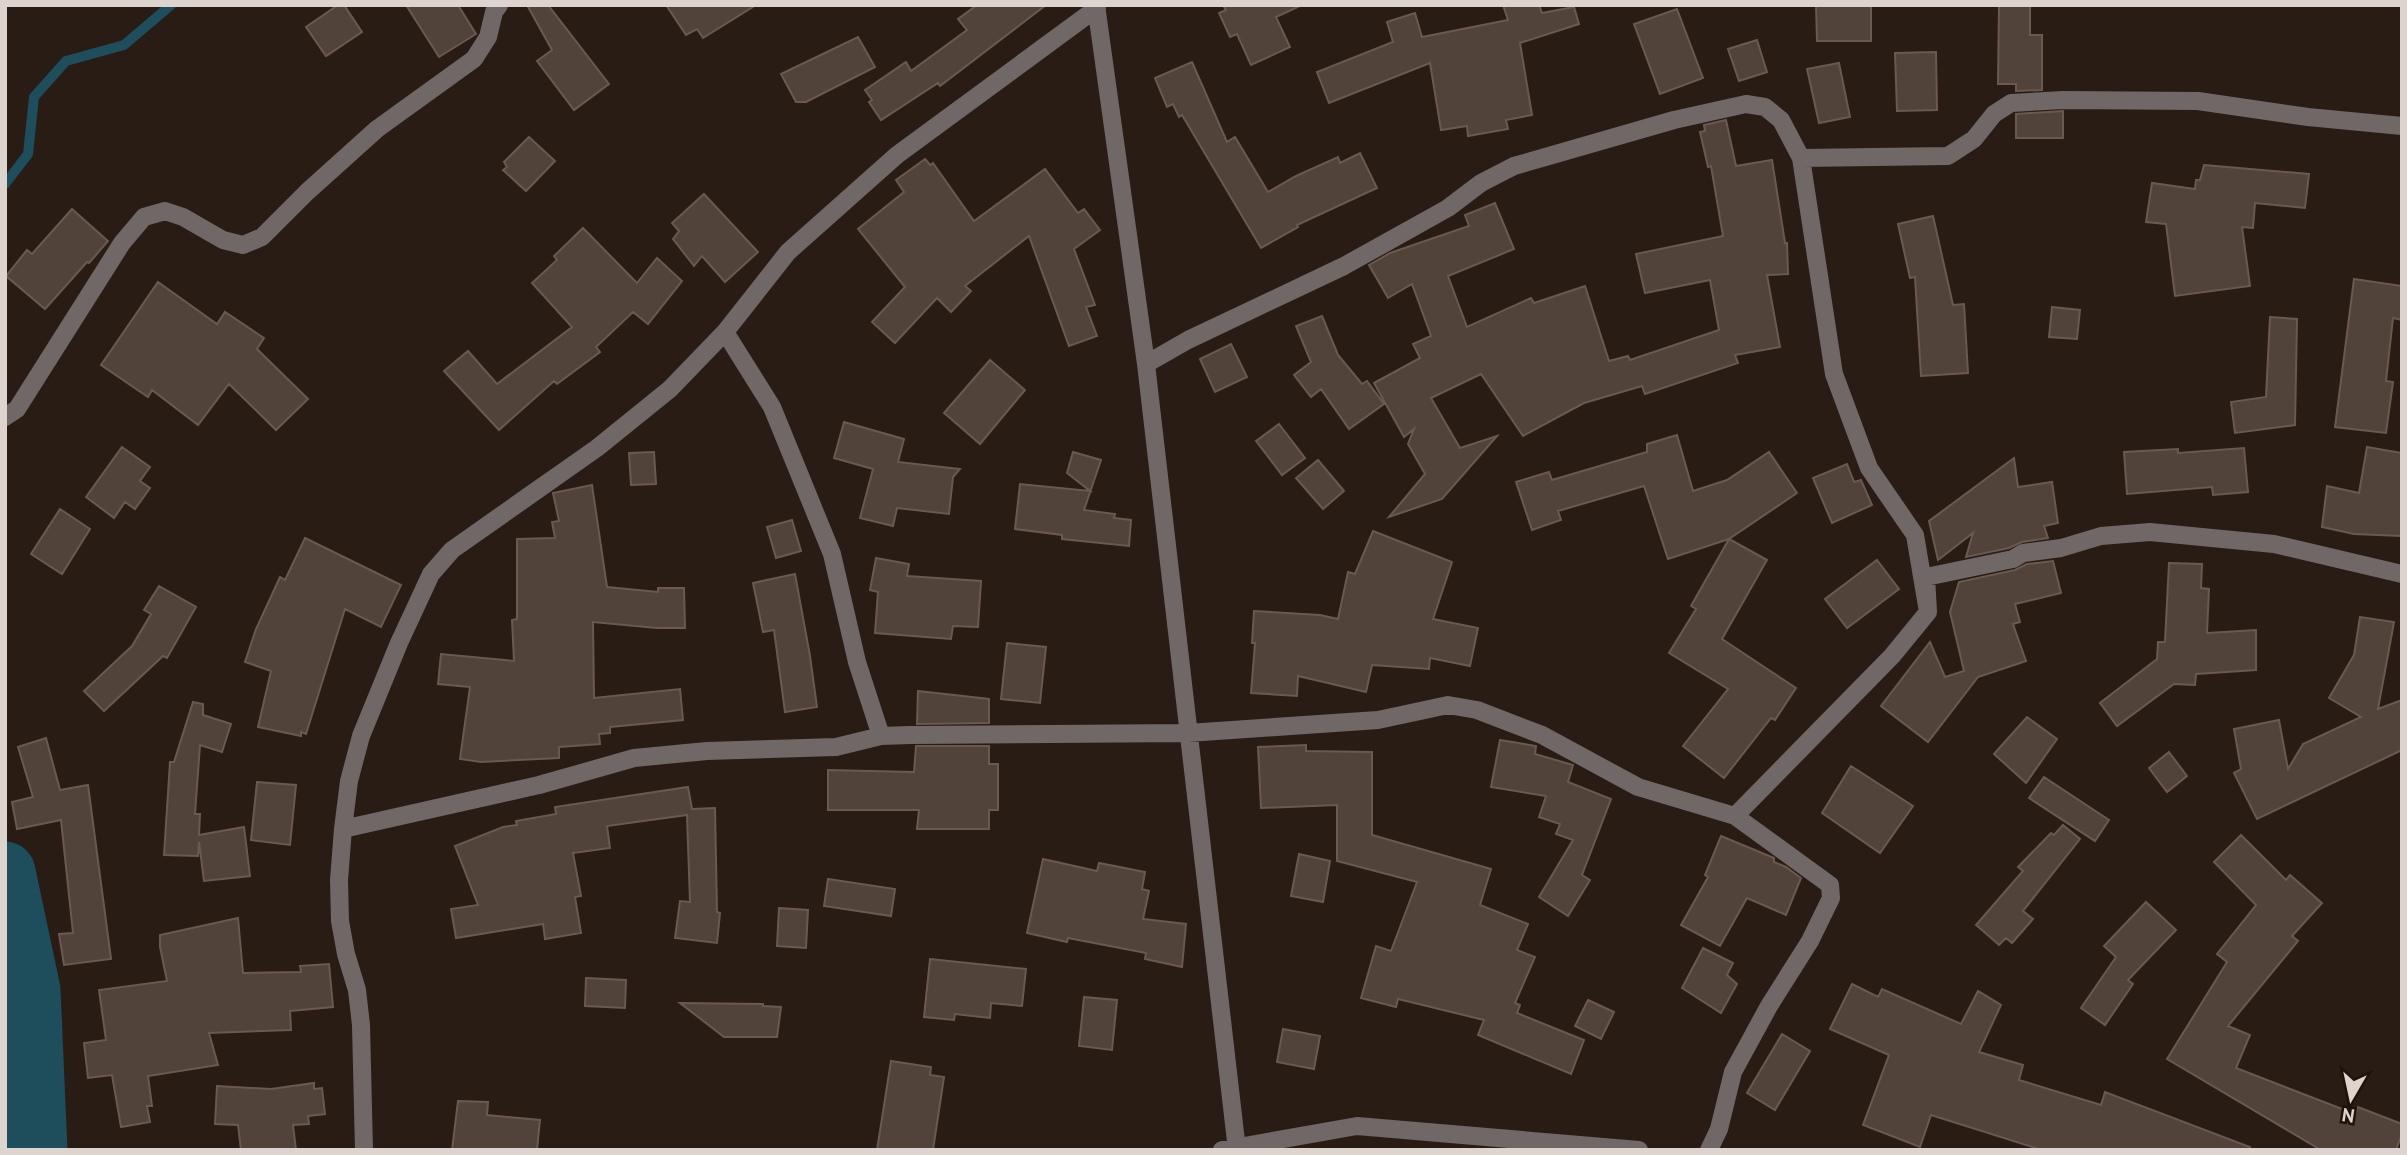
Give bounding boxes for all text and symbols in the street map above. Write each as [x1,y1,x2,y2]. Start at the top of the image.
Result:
north arrow [2316,1064,2386,1134]
text: N [2340,1103,2356,1129]

